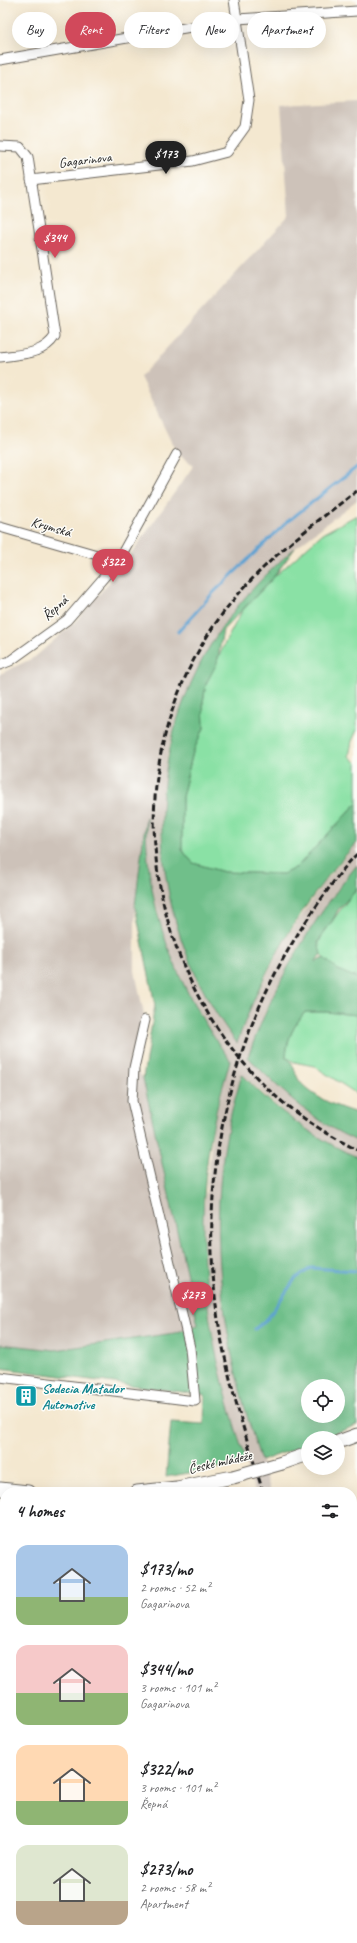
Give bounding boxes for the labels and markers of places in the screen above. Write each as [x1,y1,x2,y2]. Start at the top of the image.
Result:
pin: $173 [142,141,190,175]
pin: $344 [31,225,79,259]
pin: $322 [89,549,137,583]
pin: $273 [169,1282,217,1316]
place label: Sodecia Matador Automotive [42,1380,126,1413]
building icon: Sodecia Matador Automotive [13,1383,39,1409]

